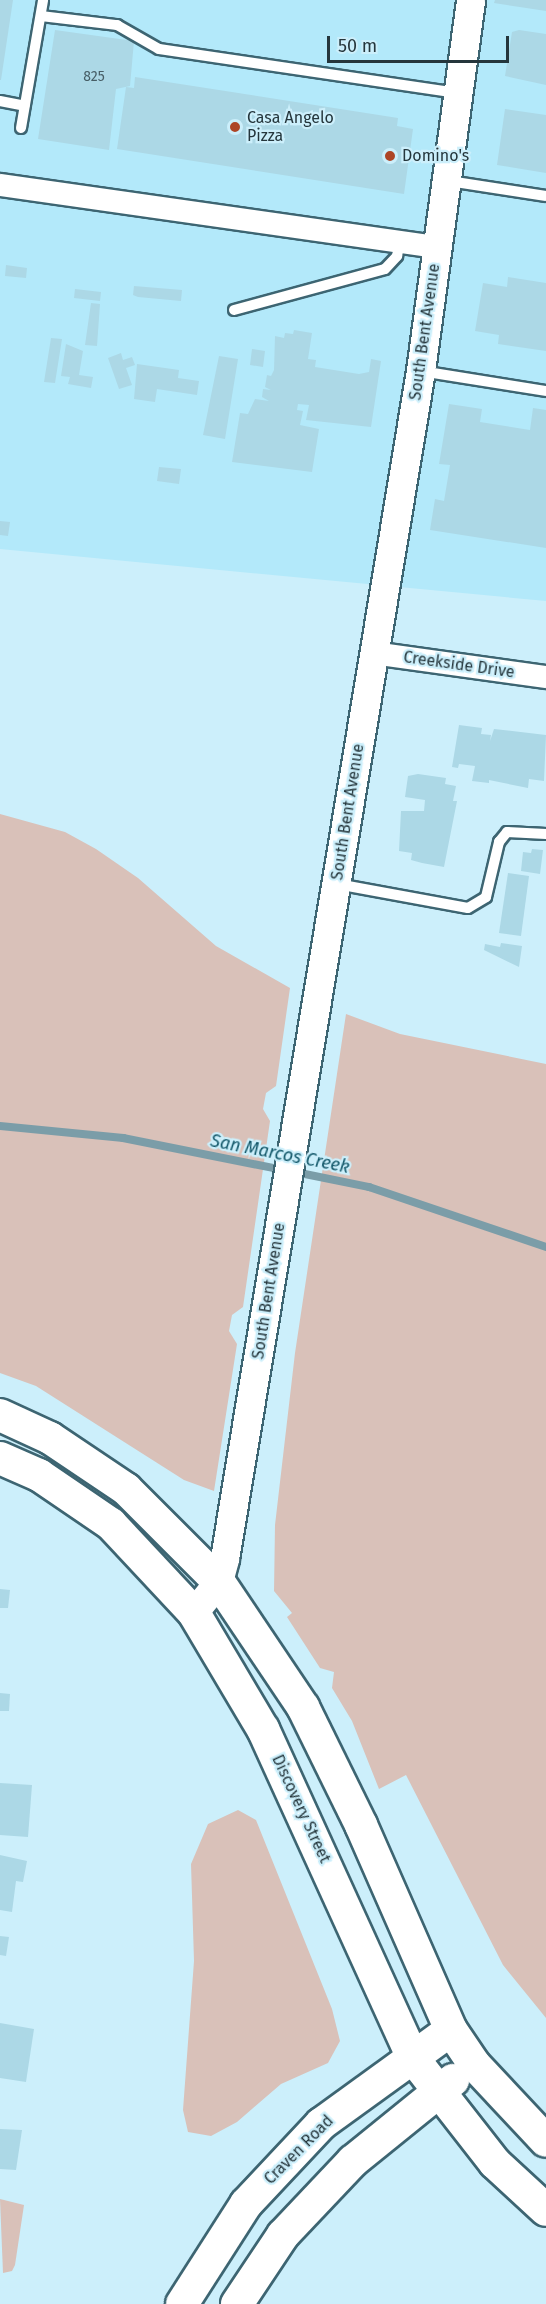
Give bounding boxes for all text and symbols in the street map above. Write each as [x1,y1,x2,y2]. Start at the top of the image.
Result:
scale bar [330,24,512,62]
text: 50 m [338,35,377,57]
house number: 825 [83,69,105,85]
place label: Casa Angelo Pizza [247,108,334,146]
marker: Casa Angelo Pizza [228,120,242,134]
place label: Domino's [402,146,469,166]
marker: Domino's [383,149,397,163]
street label: South Bent Avenue [406,262,444,402]
street label: Creekside Drive [402,648,516,682]
street label: South Bent Avenue [328,742,368,882]
water label: San Marcos Creek [209,1130,351,1178]
street label: South Bent Avenue [249,1221,289,1361]
street label: Discovery Street [268,1752,334,1866]
street label: Craven Road [260,2111,338,2189]

